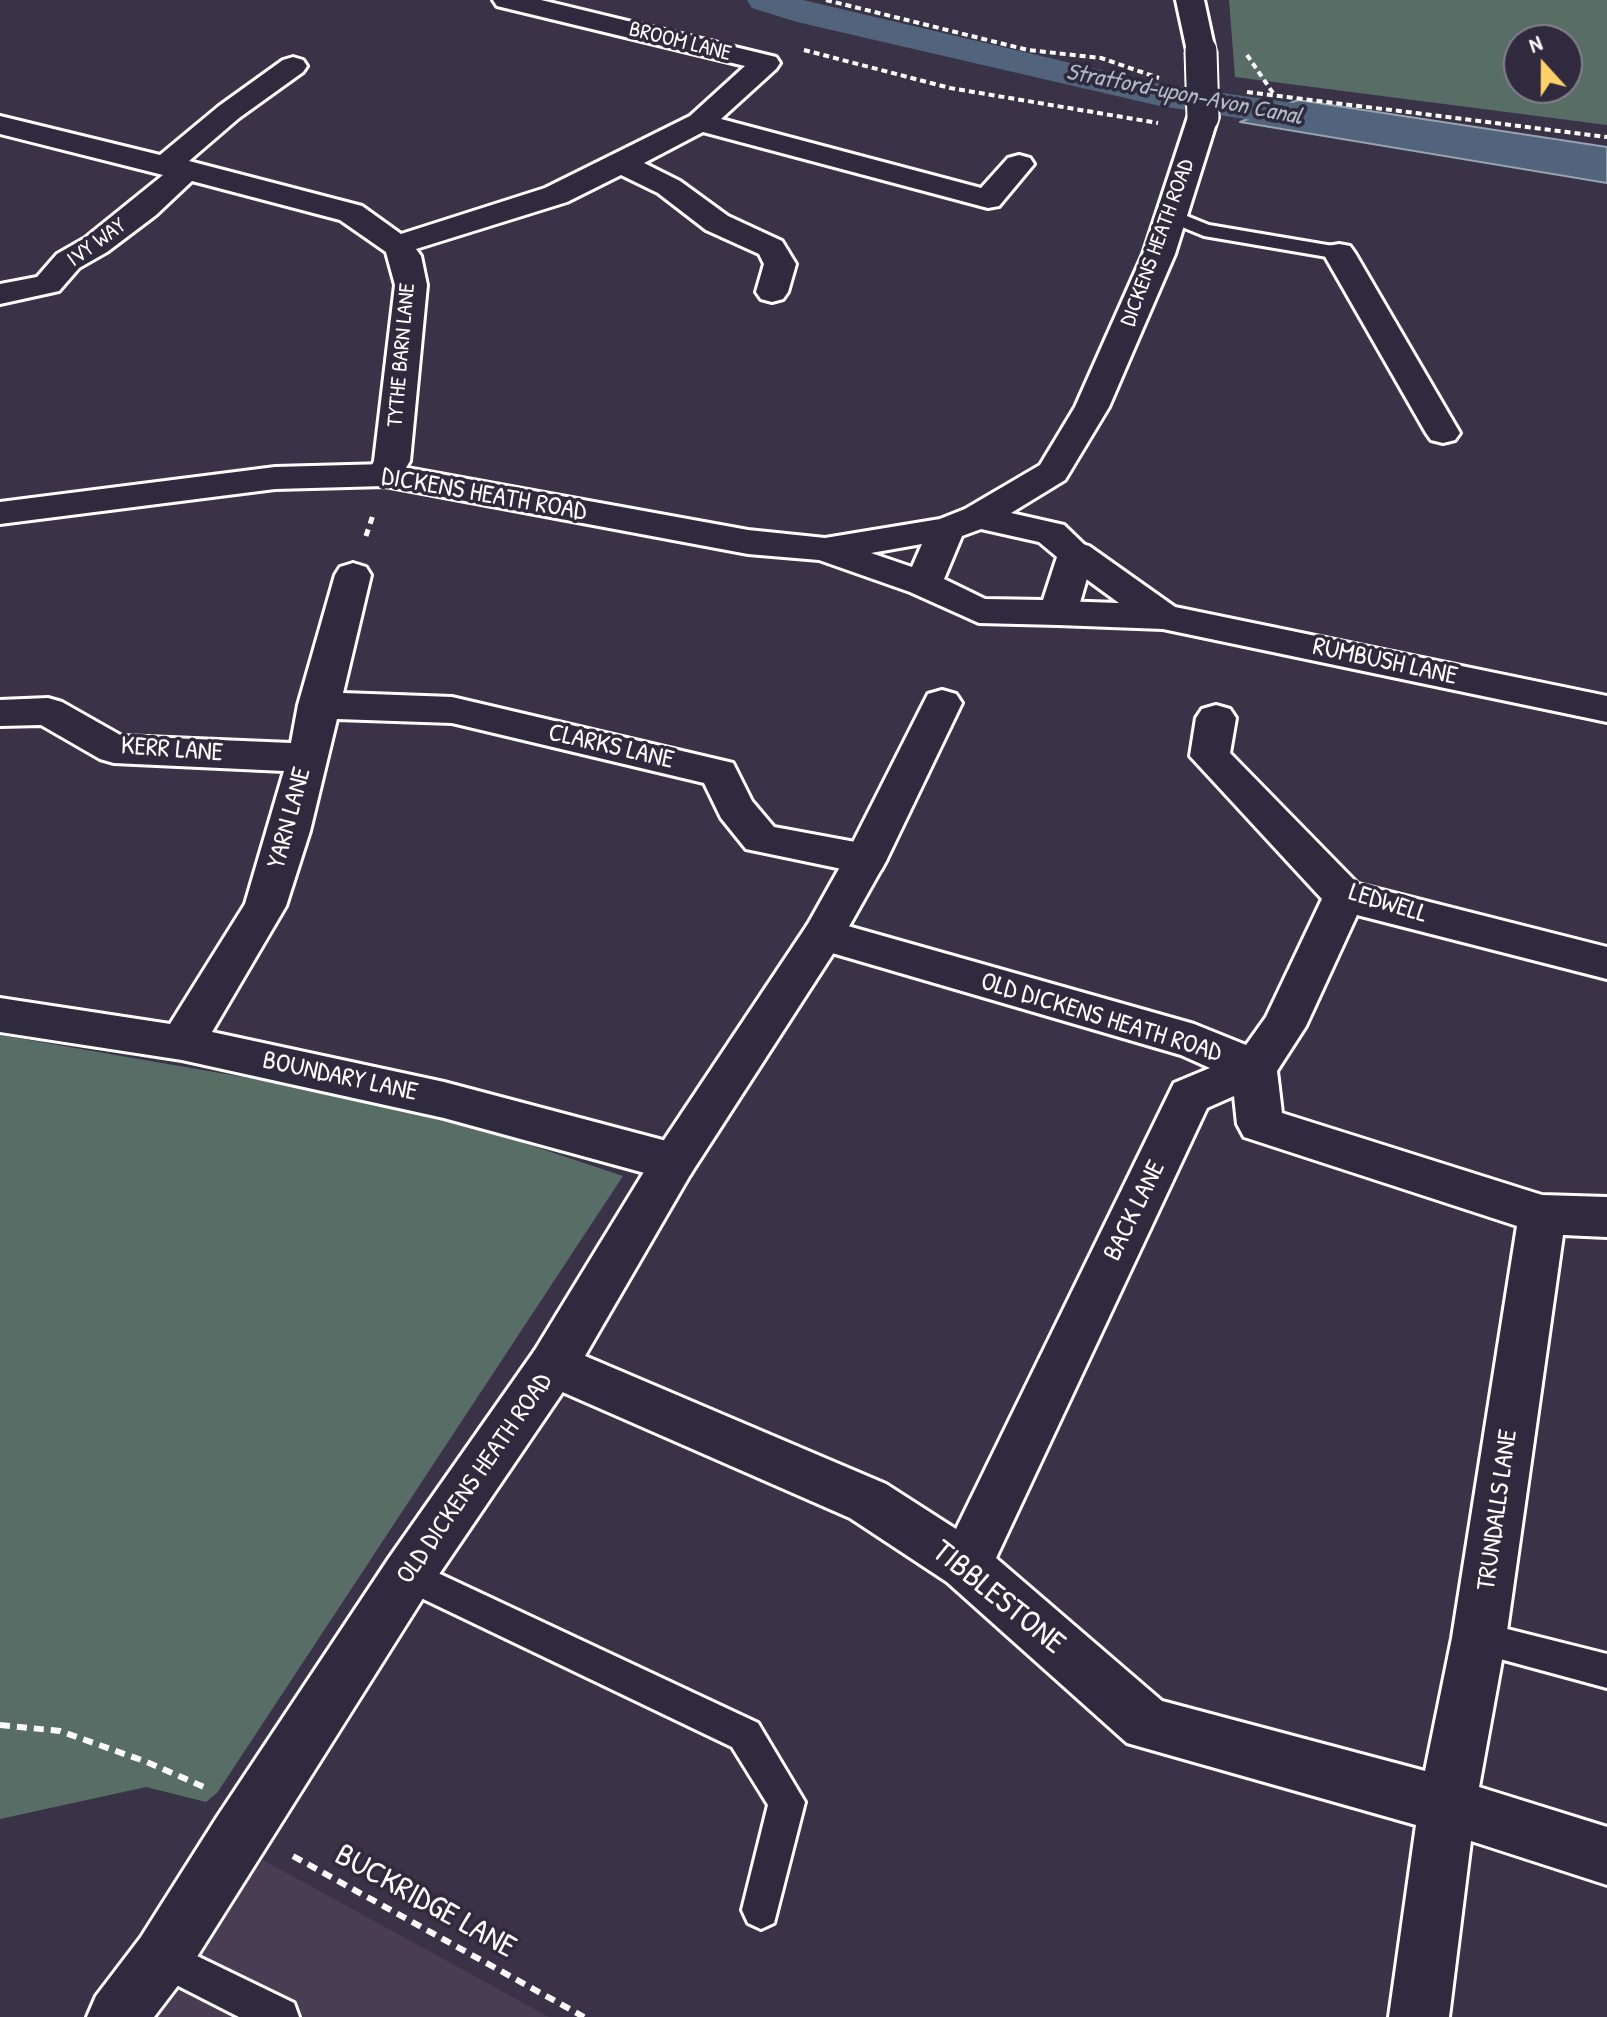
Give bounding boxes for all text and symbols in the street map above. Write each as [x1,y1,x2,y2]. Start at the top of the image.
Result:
street label: BROOM LANE [626,17,734,67]
north arrow [1503,24,1583,104]
text: N [1524,27,1546,60]
water label: Stratford-upon-Avon Canal [1064,58,1304,132]
street label: DICKENS HEATH ROAD [1116,156,1200,330]
street label: IVY WAY [62,213,132,273]
street label: TYTHE BARN LANE [383,282,421,428]
street label: DICKENS HEATH ROAD [379,462,589,528]
street label: RUMBUSH LANE [1310,631,1460,693]
street label: CLARKS LANE [545,717,677,777]
street label: KERR LANE [120,731,224,769]
street label: YARN LANE [262,764,318,872]
street label: LEDWELL [1345,877,1431,931]
street label: OLD DICKENS HEATH ROAD [977,967,1225,1069]
street label: BOUNDARY LANE [260,1045,420,1109]
street label: BACK LANE [1097,1156,1173,1266]
street label: OLD DICKENS HEATH ROAD [391,1368,559,1590]
street label: TRUNDALLS LANE [1471,1428,1525,1592]
street label: TIBBLESTONE [924,1533,1072,1663]
street label: BUCKRIDGE LANE [328,1837,522,1967]

